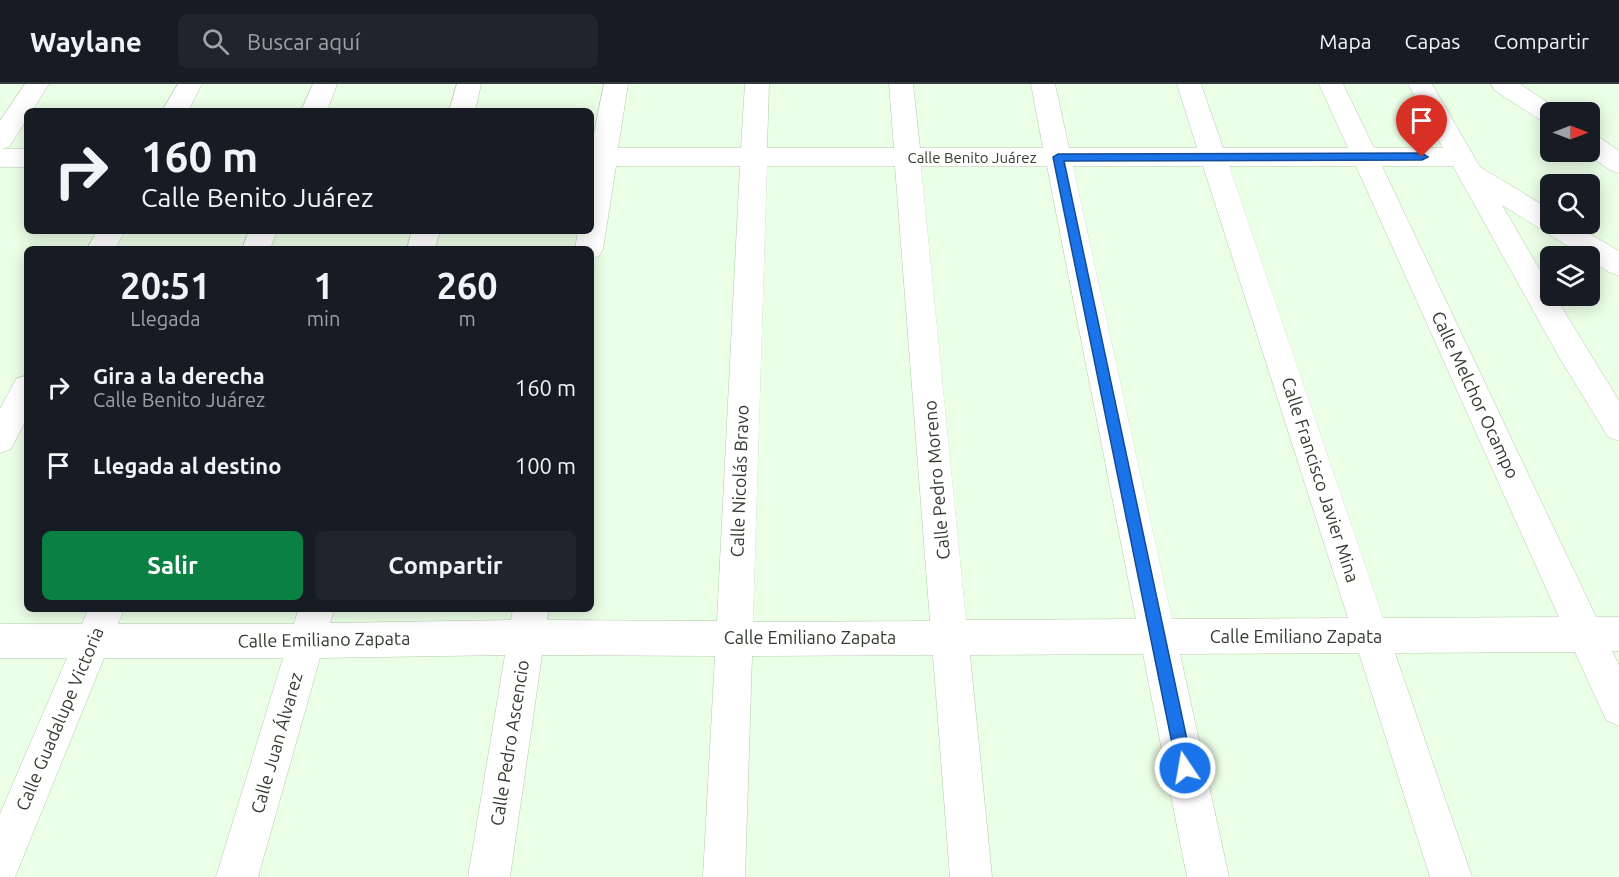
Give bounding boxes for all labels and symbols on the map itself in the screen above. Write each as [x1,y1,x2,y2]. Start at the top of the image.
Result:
pin [1396,95,1447,157]
north arrow [1540,102,1600,162]
street label: Calle Benito Juárez [907,149,1037,166]
street label: Calle Melchor Ocampo [1428,308,1524,481]
street label: Calle Francisco Javier Mina [1278,375,1364,585]
street label: Calle Pedro Moreno [919,400,953,561]
street label: Calle Nicolás Bravo [726,404,752,558]
street label: Calle Guadalupe Victoria [11,624,107,813]
street label: Calle Emiliano Zapata [1210,626,1382,646]
street label: Calle Emiliano Zapata [238,627,410,651]
street label: Calle Emiliano Zapata [724,627,896,647]
street label: Calle Pedro Ascencio [486,658,532,827]
street label: Calle Juan Álvarez [245,670,306,816]
position arrow [1153,736,1217,800]

